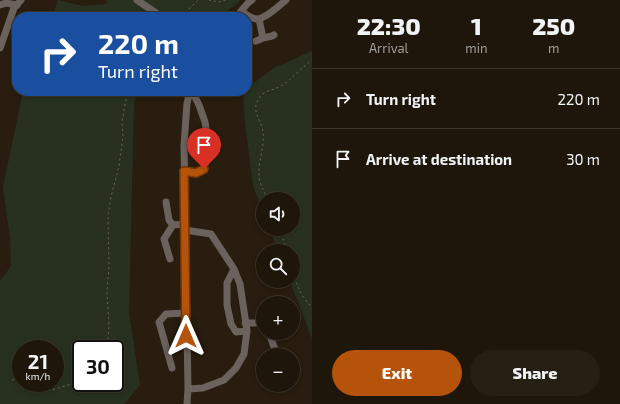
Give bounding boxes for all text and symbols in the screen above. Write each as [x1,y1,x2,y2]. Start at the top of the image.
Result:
text: 22:30 [357,11,421,40]
text: 1 [471,11,482,40]
text: 250 [532,11,575,40]
text: 220 m [98,26,179,60]
icon: right [32,28,84,80]
text: Arrival [369,40,408,56]
text: min [465,40,488,56]
text: m [548,40,559,56]
text: Turn right [98,60,178,82]
icon: right [332,88,354,110]
text: Turn right [366,90,436,108]
text: 220 m [558,90,600,108]
pin [187,128,221,169]
icon: arrive [193,134,215,156]
icon: arrive [332,148,354,170]
text: Arrive at destination [366,150,512,168]
text: 30 m [566,150,600,168]
map controls [256,192,300,392]
button: sound [256,192,300,236]
button: search [256,244,300,288]
button: + [256,296,300,340]
position arrow [165,315,207,357]
speed limit sign: 30 [72,340,124,392]
button: − [256,348,300,392]
text: 21 [28,349,48,373]
button: Exit [332,350,462,396]
button: Share [470,350,600,396]
text: km/h [26,370,50,382]

